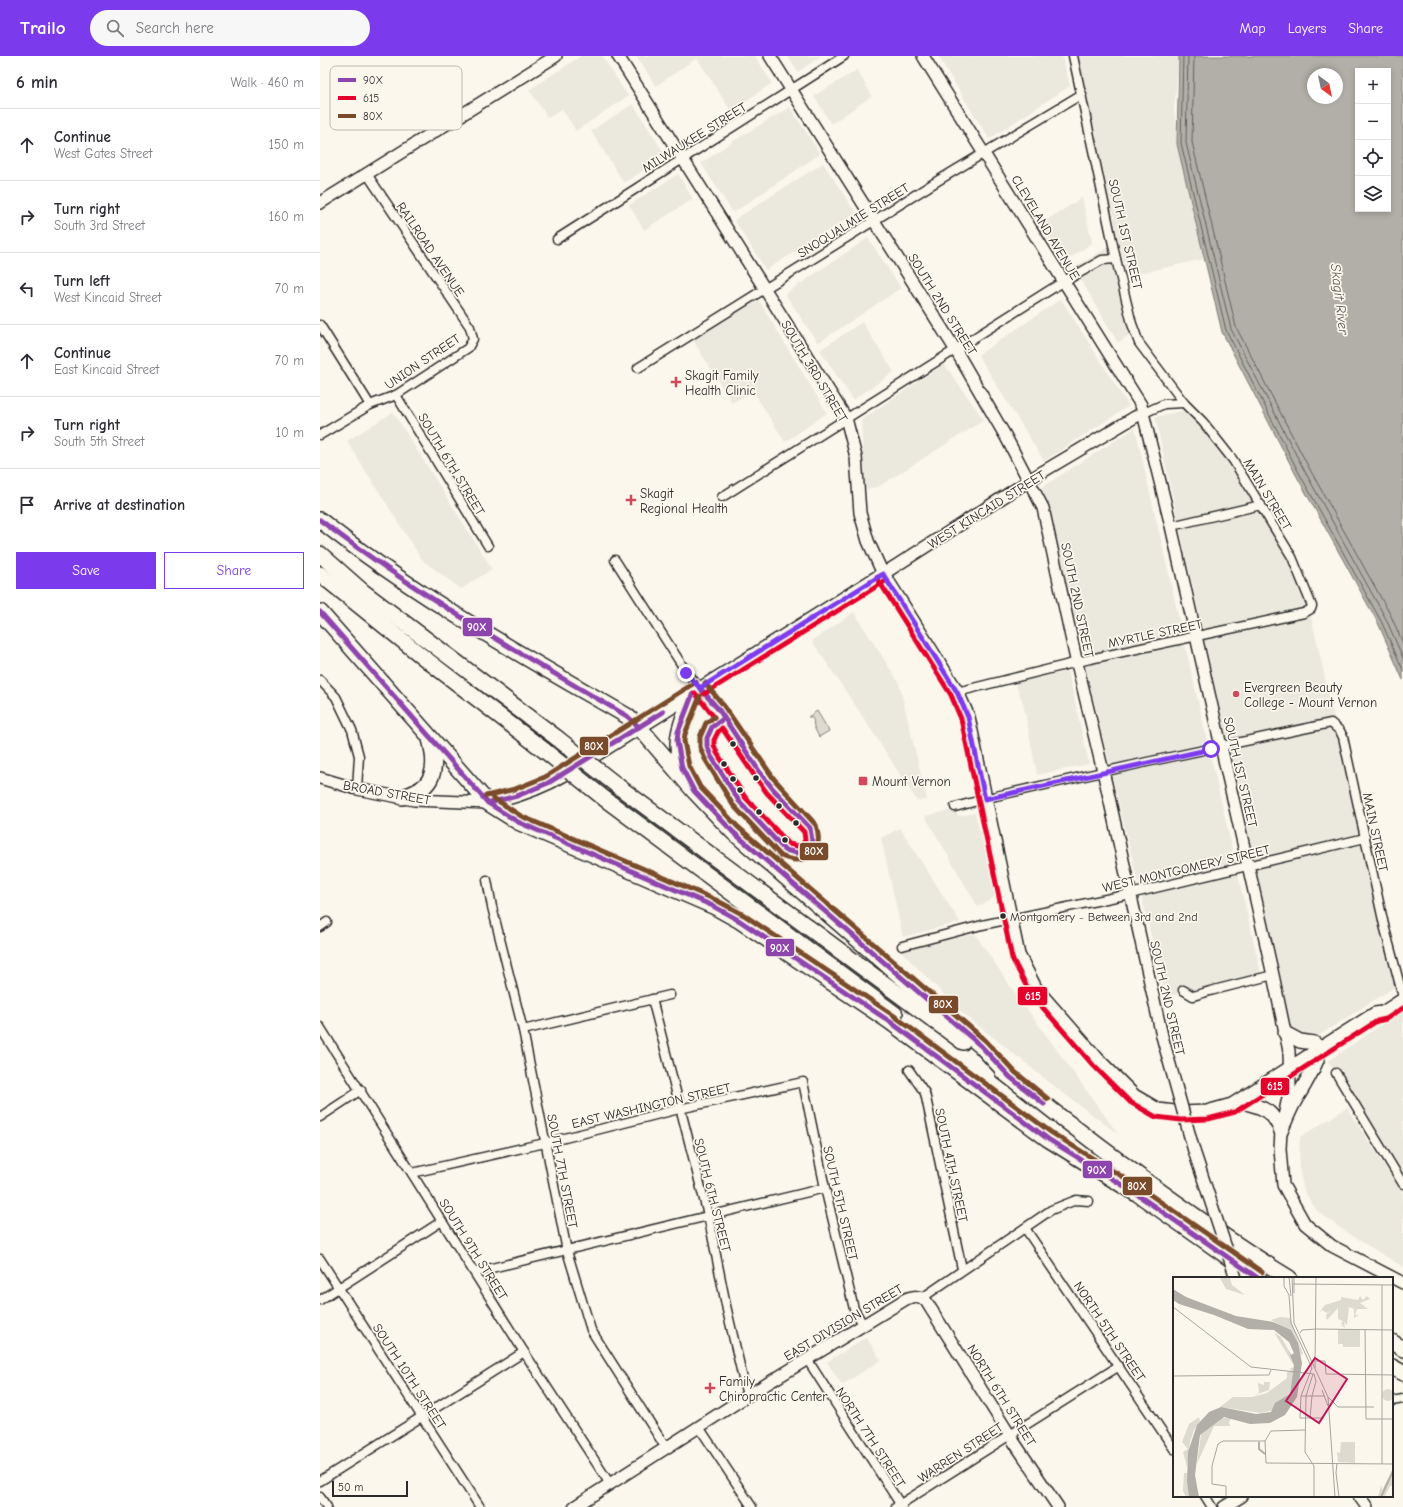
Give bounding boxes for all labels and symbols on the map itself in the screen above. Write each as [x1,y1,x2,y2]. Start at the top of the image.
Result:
legend [330,66,462,130]
north arrow [1307,68,1343,104]
text: 90X [363,74,383,87]
text: 615 [363,92,379,105]
street label: MILWAUKEE STREET [639,99,749,176]
text: 80X [363,110,383,123]
street label: CLEVELAND AVENUE [1008,172,1083,282]
street label: SOUTH 1ST STREET [1106,178,1146,291]
street label: SNOQUALMIE STREET [795,180,912,261]
street label: RAILROAD AVENUE [394,199,468,299]
street label: SOUTH 2ND STREET [905,251,980,358]
water label: Skagit River [1327,263,1352,337]
street label: SOUTH 3RD STREET [778,318,851,425]
street label: UNION STREET [382,331,463,392]
place label: Skagit Family Health Clinic [685,368,759,398]
marker: Skagit Family Health Clinic [670,376,682,388]
street label: SOUTH 6TH STREET [415,410,488,518]
street label: MAIN STREET [1240,456,1295,533]
street label: WEST KINCAID STREET [925,467,1048,552]
place label: Skagit Regional Health [640,486,728,516]
marker: Skagit Regional Health [625,494,637,506]
street label: SOUTH 2ND STREET [1058,541,1097,659]
street label: MYRTLE STREET [1107,616,1204,651]
line badge: 90X [462,617,493,637]
text: 90X [467,621,487,634]
route end [677,664,695,682]
place label: Evergreen Beauty College - Mount Vernon [1244,680,1377,710]
marker: Evergreen Beauty College - Mount Vernon [1231,689,1241,699]
street label: SOUTH 1ST STREET [1221,716,1261,829]
line badge: 80X [579,736,609,756]
unlabelled marker [728,739,738,749]
text: 80X [584,740,604,753]
route start [1202,740,1220,758]
unlabelled marker [719,759,729,769]
unlabelled marker [751,773,761,783]
unlabelled marker [728,774,738,784]
place label: Mount Vernon [872,774,951,789]
marker: Mount Vernon [857,775,869,787]
street label: BROAD STREET [342,777,432,808]
unlabelled marker [735,785,745,795]
street label: MAIN STREET [1360,791,1391,873]
unlabelled marker [774,801,784,811]
unlabelled marker [754,807,764,817]
unlabelled marker [791,818,801,828]
unlabelled marker [780,835,790,845]
line badge: 80X [799,842,829,861]
street label: WEST MONTGOMERY STREET [1101,842,1272,895]
text: 80X [804,845,824,858]
place label: Montgomery - Between 3rd and 2nd [1010,910,1198,924]
marker: Montgomery - Between 3rd and 2nd [998,911,1008,921]
line badge: 90X [765,938,795,957]
street label: SOUTH 2ND STREET [1147,939,1188,1057]
text: 90X [770,942,790,955]
line badge: 615 [1017,986,1048,1006]
text: 615 [1025,990,1041,1003]
line badge: 80X [928,995,959,1014]
text: 80X [933,998,953,1011]
line badge: 615 [1260,1077,1290,1096]
street label: EAST WASHINGTON STREET [570,1080,732,1131]
text: 615 [1267,1080,1283,1093]
street label: SOUTH 4TH STREET [932,1107,971,1224]
street label: SOUTH 7TH STREET [544,1113,581,1230]
street label: SOUTH 6TH STREET [691,1137,734,1254]
street label: SOUTH 5TH STREET [820,1145,861,1262]
line badge: 90X [1082,1160,1113,1179]
text: 90X [1087,1164,1107,1177]
line badge: 80X [1122,1176,1153,1196]
text: 80X [1127,1180,1147,1193]
street label: SOUTH 9TH STREET [436,1196,511,1303]
inset map [1173,1277,1393,1497]
street label: NORTH 5TH STREET [1071,1279,1149,1384]
street label: EAST DIVISION STREET [781,1281,906,1364]
street label: SOUTH 10TH STREET [370,1321,449,1432]
street label: NORTH 6TH STREET [964,1342,1039,1449]
place label: Family Chiropractic Center [719,1374,828,1404]
marker: Family Chiropractic Center [704,1382,716,1394]
street label: NORTH 7TH STREET [833,1385,909,1490]
street label: WARREN STREET [915,1419,1006,1486]
scale bar [332,1479,408,1498]

